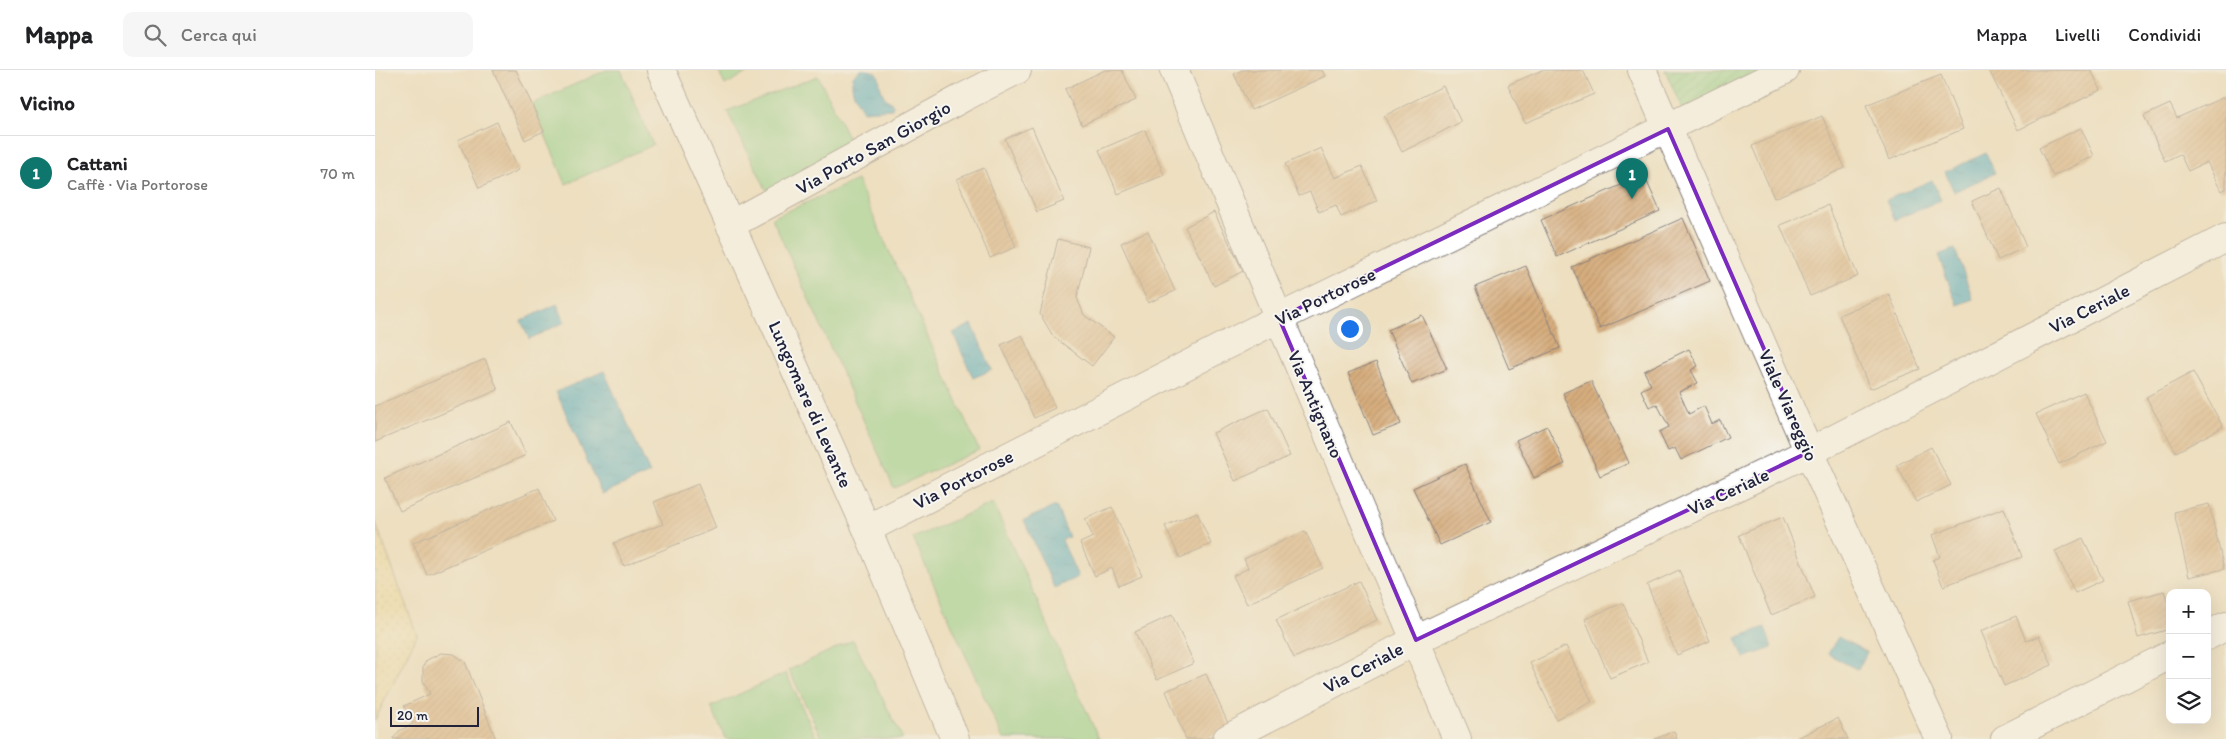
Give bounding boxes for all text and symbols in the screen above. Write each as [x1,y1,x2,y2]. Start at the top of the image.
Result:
search box [123,12,473,57]
text: Mappa [25,20,93,49]
icon: search [141,21,169,49]
text: Cerca qui [181,23,257,46]
text: Mappa [1976,24,2027,46]
text: Livelli [2055,24,2100,46]
text: Condividi [2128,24,2201,46]
text: Vicino [20,90,75,115]
street label: Via Porto San Giorgio [792,95,955,199]
text: Cattani [67,152,128,175]
pin: 1 [1616,158,1648,199]
text: 1 [32,164,40,183]
text: 70 m [320,164,355,183]
text: Caffè · Via Portorose [67,175,208,194]
street label: Via Portorose [1271,262,1379,331]
street label: Via Ceriale [2045,278,2133,339]
your location [1337,316,1363,342]
street label: Lungomare di Levante [763,317,858,491]
street label: Viale Viareggio [1754,346,1823,465]
street label: Via Antignano [1283,347,1349,461]
street label: Via Portorose [909,444,1017,515]
street label: Via Ceriale [1684,463,1773,520]
map controls [2166,589,2211,724]
button: + [2166,589,2211,634]
button: − [2166,634,2211,679]
street label: Via Ceriale [1319,637,1407,698]
button: layers [2166,679,2211,724]
scale bar [390,704,479,727]
text: 20 m [397,707,428,724]

